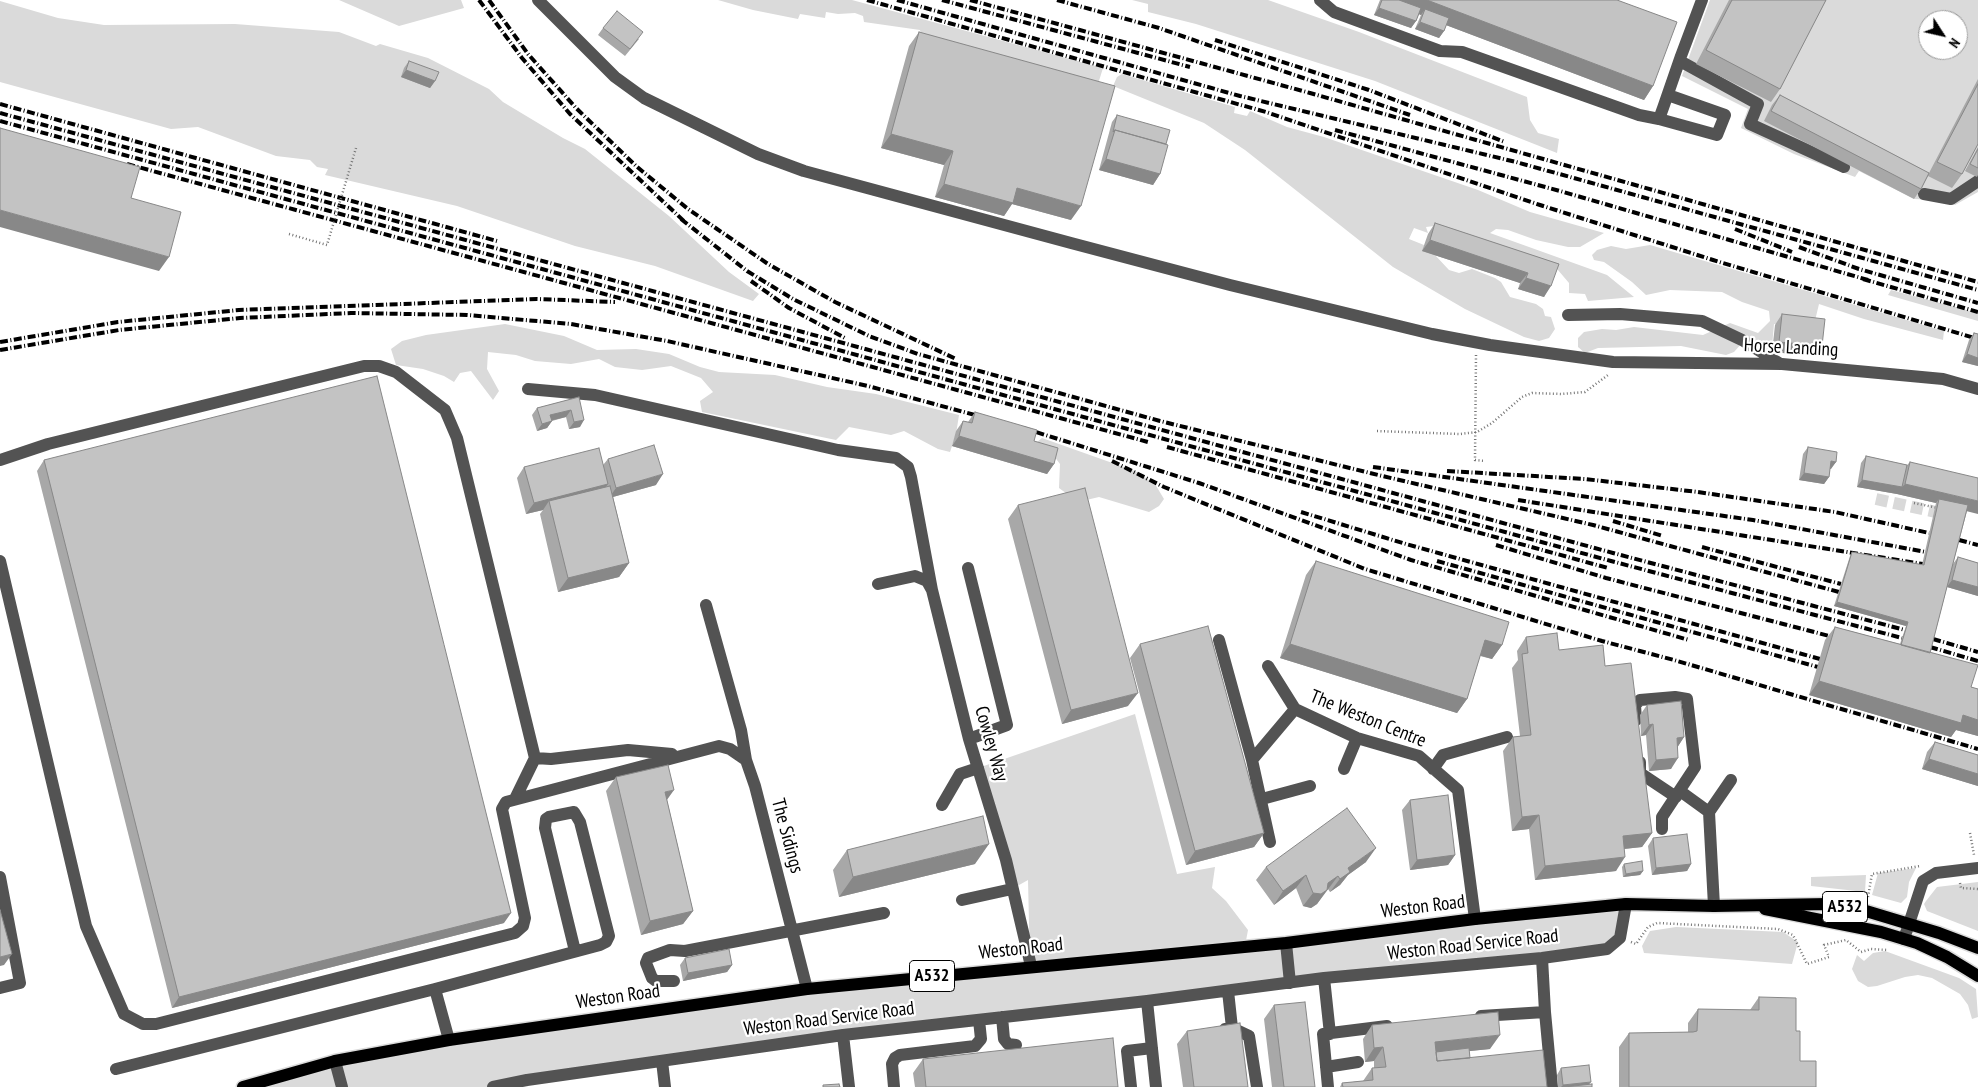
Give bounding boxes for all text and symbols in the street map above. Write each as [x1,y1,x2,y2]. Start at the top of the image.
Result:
north arrow [1918,10,1968,60]
text: N [1945,35,1964,51]
street label: Horse Landing [1743,334,1839,362]
street label: The Weston Centre [1307,685,1429,753]
street label: Cowley Way [969,704,1013,784]
street label: The Sidings [766,796,808,876]
street label: Weston Road [1380,891,1466,923]
road number: A532 [1822,892,1868,922]
street label: Weston Road Service Road [1386,925,1560,965]
street label: Weston Road [978,933,1064,965]
road number: A532 [910,960,954,991]
street label: Weston Road [575,980,661,1014]
street label: Weston Road Service Road [742,997,916,1041]

